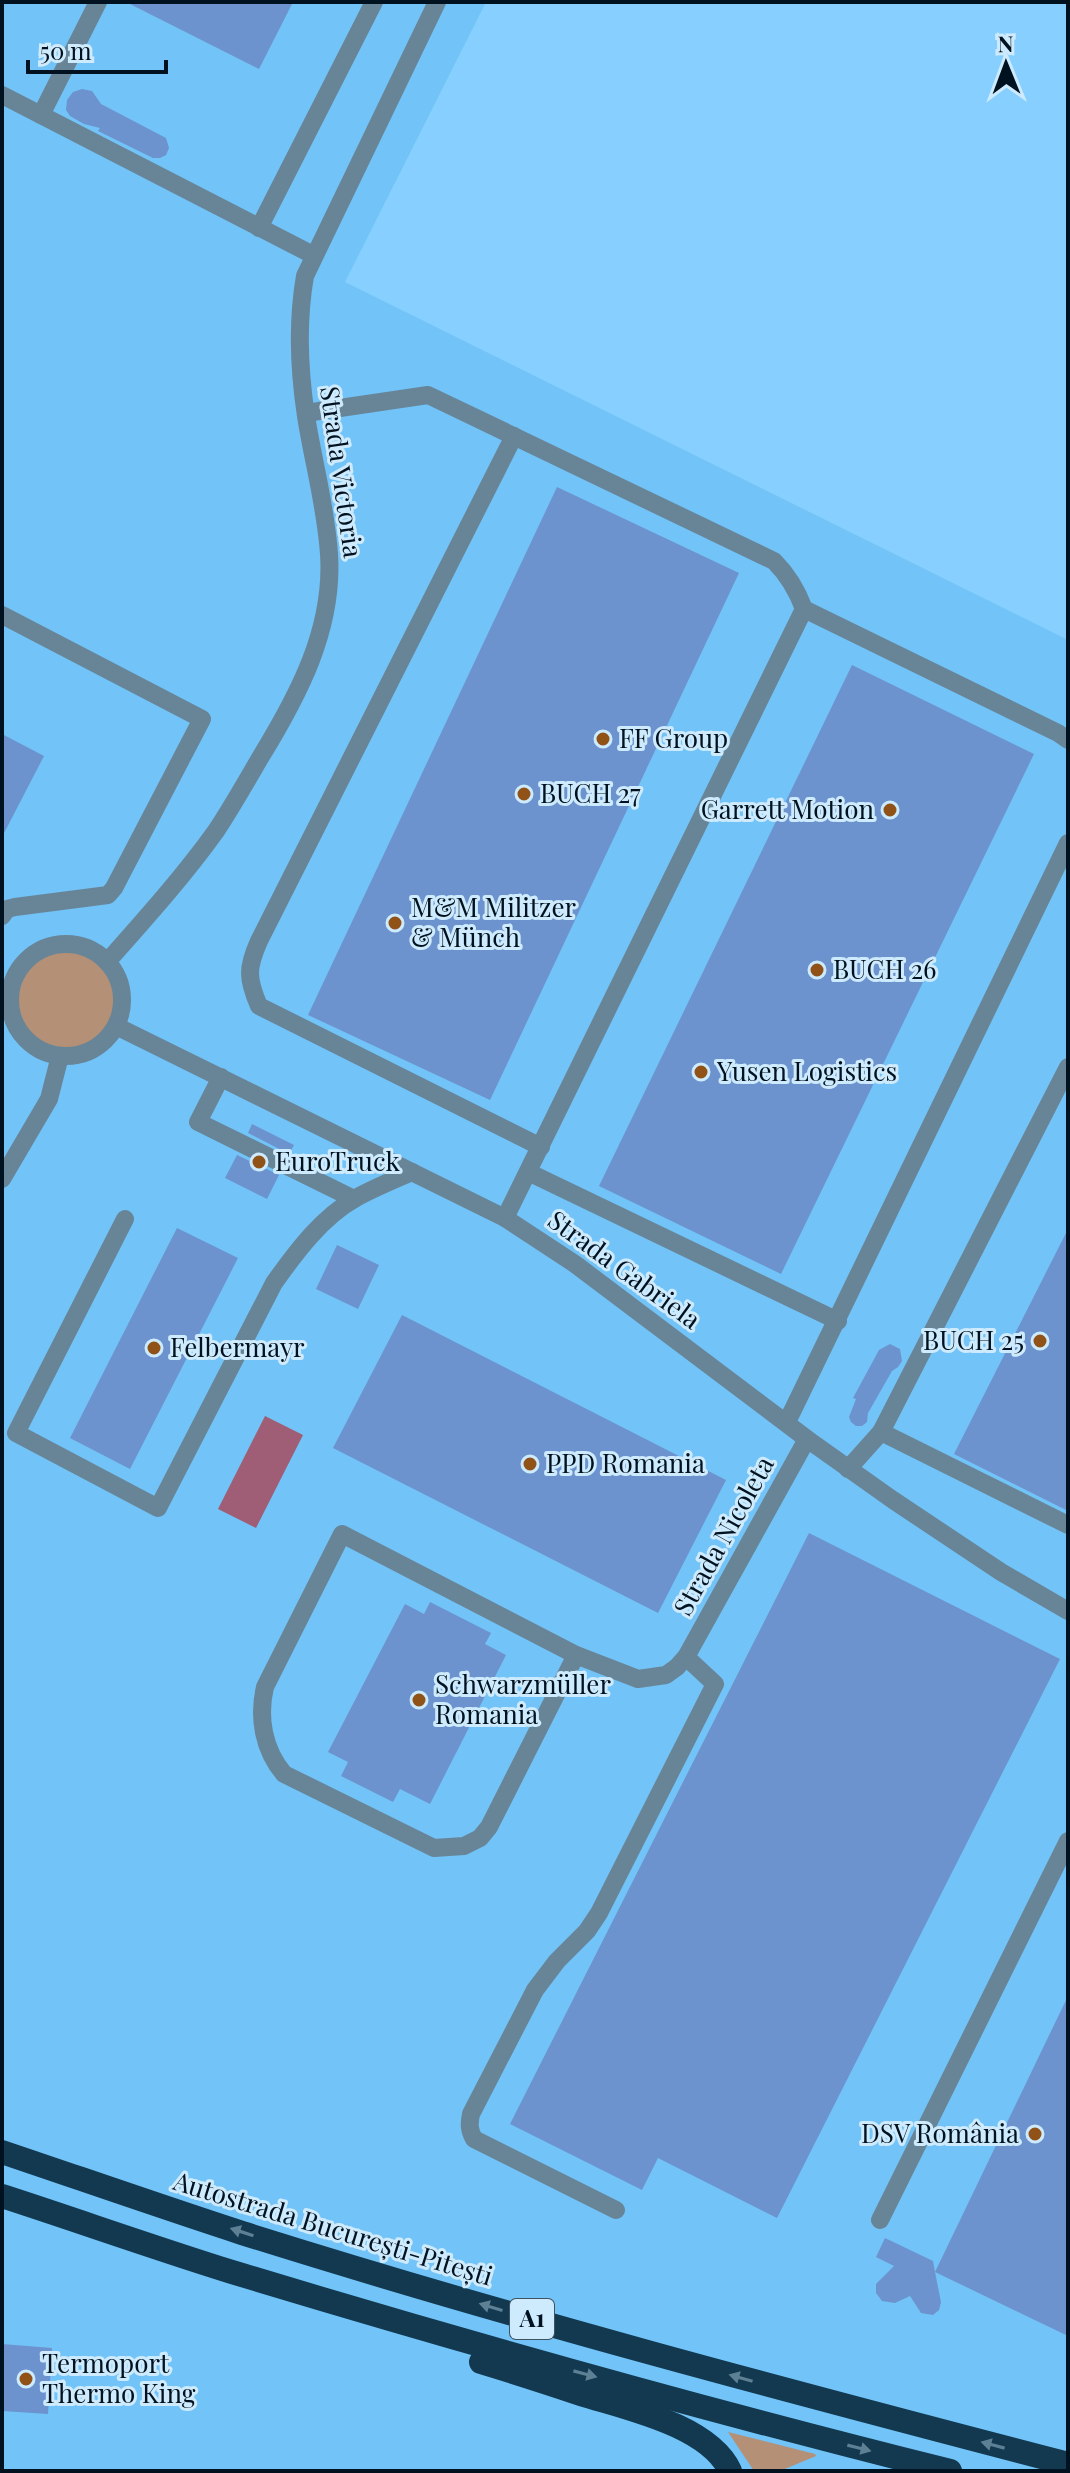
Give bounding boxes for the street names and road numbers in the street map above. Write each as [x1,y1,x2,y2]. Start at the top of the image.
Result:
street label: Strada Victoria [313,384,372,560]
street label: Strada Gabriela [542,1202,708,1336]
street label: Strada Nicoleta [665,1449,781,1621]
street label: Autostrada București-Pitești [169,2162,497,2293]
road number: A1 [510,2299,554,2339]

